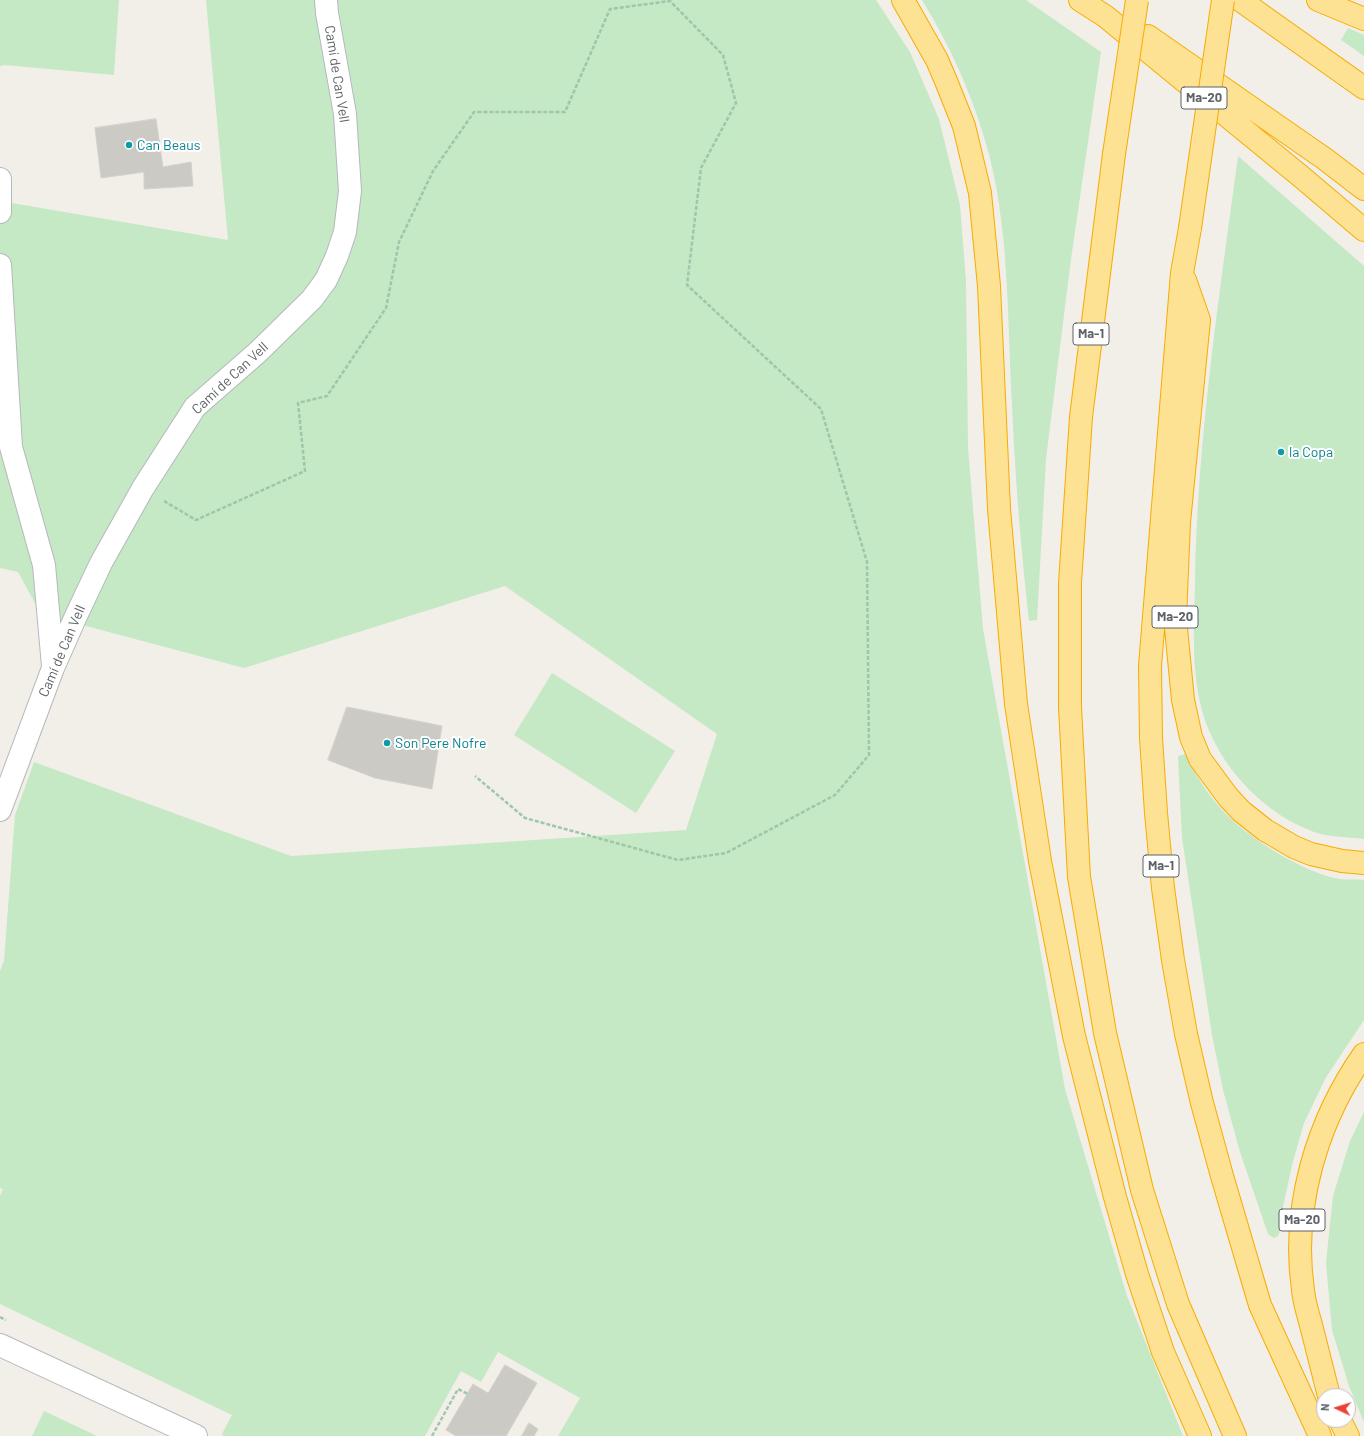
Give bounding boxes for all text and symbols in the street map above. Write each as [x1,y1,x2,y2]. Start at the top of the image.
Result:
street label: Camí de Can Vell [321,24,353,124]
road number: Ma-20 [1181,87,1227,109]
place label: Can Beaus [137,137,200,153]
marker: Can Beaus [124,140,134,150]
road number: Ma-1 [1073,323,1109,345]
street label: Camí de Can Vell [188,338,272,418]
place label: la Copa [1289,444,1333,460]
marker: la Copa [1276,447,1286,457]
street label: Camí de Can Vell [35,603,89,699]
road number: Ma-20 [1152,606,1198,628]
place label: Son Pere Nofre [395,735,486,751]
marker: Son Pere Nofre [382,738,392,748]
road number: Ma-1 [1143,855,1179,877]
road number: Ma-20 [1279,1209,1325,1231]
north arrow [1316,1388,1356,1428]
text: N [1318,1403,1331,1411]

